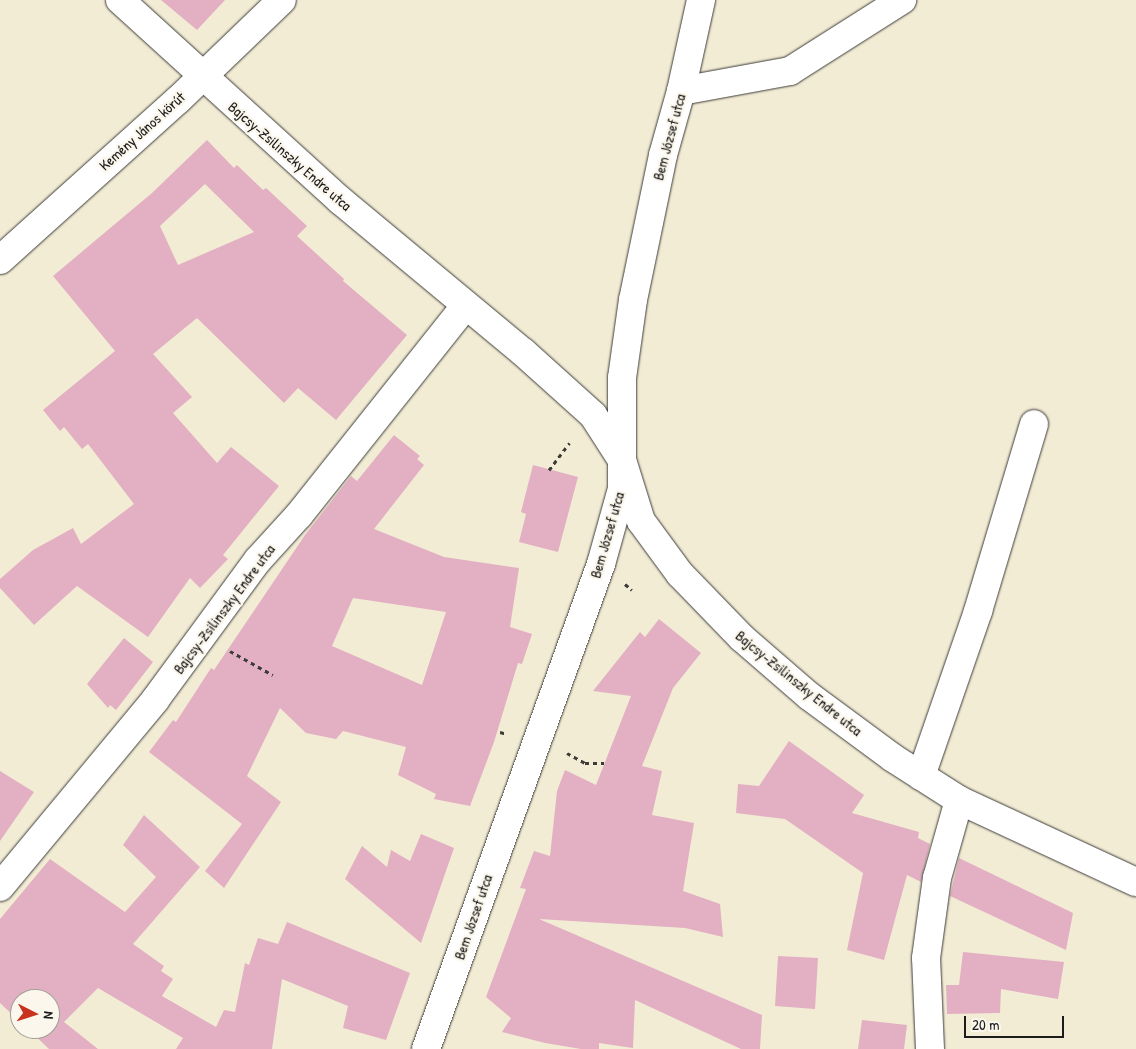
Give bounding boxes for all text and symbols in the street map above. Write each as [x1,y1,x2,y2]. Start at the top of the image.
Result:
street label: Kemény János körút [95,88,189,174]
street label: Bem József utca [649,92,689,182]
street label: Bajcsy-Zsilinszky Endre utca [225,98,355,214]
street label: Bem József utca [586,490,628,580]
street label: Bajcsy-Zsilinszky Endre utca [169,541,279,677]
street label: Bajcsy-Zsilinszky Endre utca [732,626,866,740]
street label: Bem József utca [450,872,496,962]
north arrow [10,989,60,1039]
scale bar [966,1006,1066,1038]
text: N [40,1011,59,1020]
text: 20 m [972,1014,999,1035]

